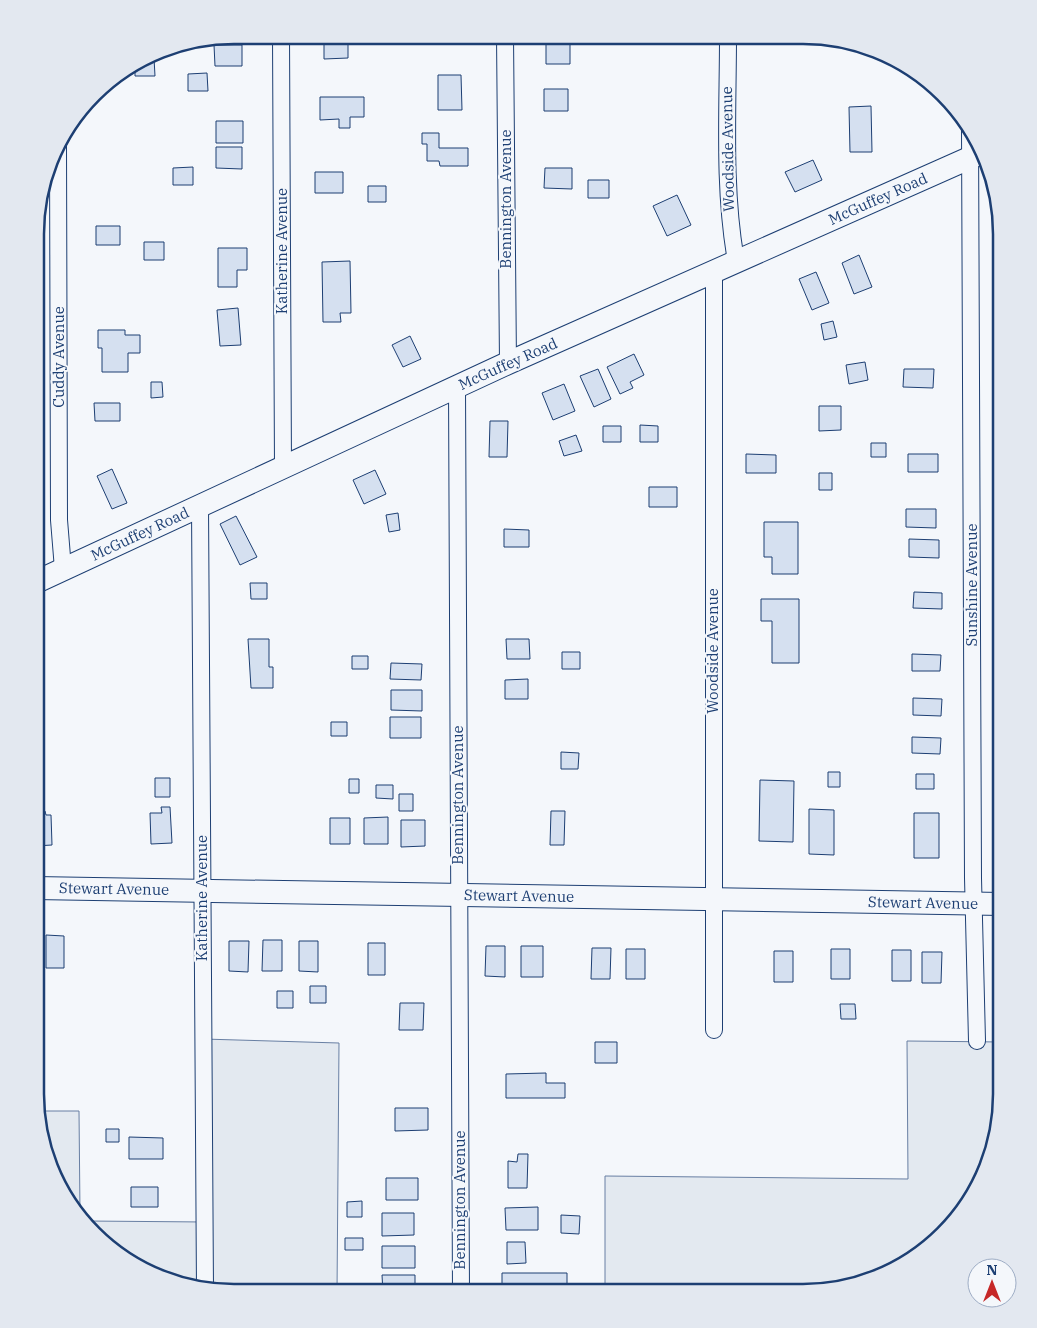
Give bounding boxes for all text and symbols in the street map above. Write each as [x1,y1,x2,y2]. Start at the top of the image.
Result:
street label: Woodside Avenue [717,86,738,212]
street label: Bennington Avenue [496,129,515,269]
street label: McGuffey Road [825,168,930,229]
street label: Katherine Avenue [272,188,291,314]
street label: Cuddy Avenue [49,306,68,408]
street label: McGuffey Road [455,333,560,394]
street label: McGuffey Road [88,502,192,565]
street label: Sunshine Avenue [962,524,981,646]
street label: Woodside Avenue [703,588,722,714]
street label: Bennington Avenue [448,725,467,865]
street label: Katherine Avenue [192,835,211,961]
street label: Stewart Avenue [59,878,169,899]
street label: Stewart Avenue [464,885,574,906]
street label: Stewart Avenue [868,892,978,913]
street label: Bennington Avenue [450,1130,469,1270]
north arrow [967,1258,1017,1308]
text: N [986,1261,998,1279]

